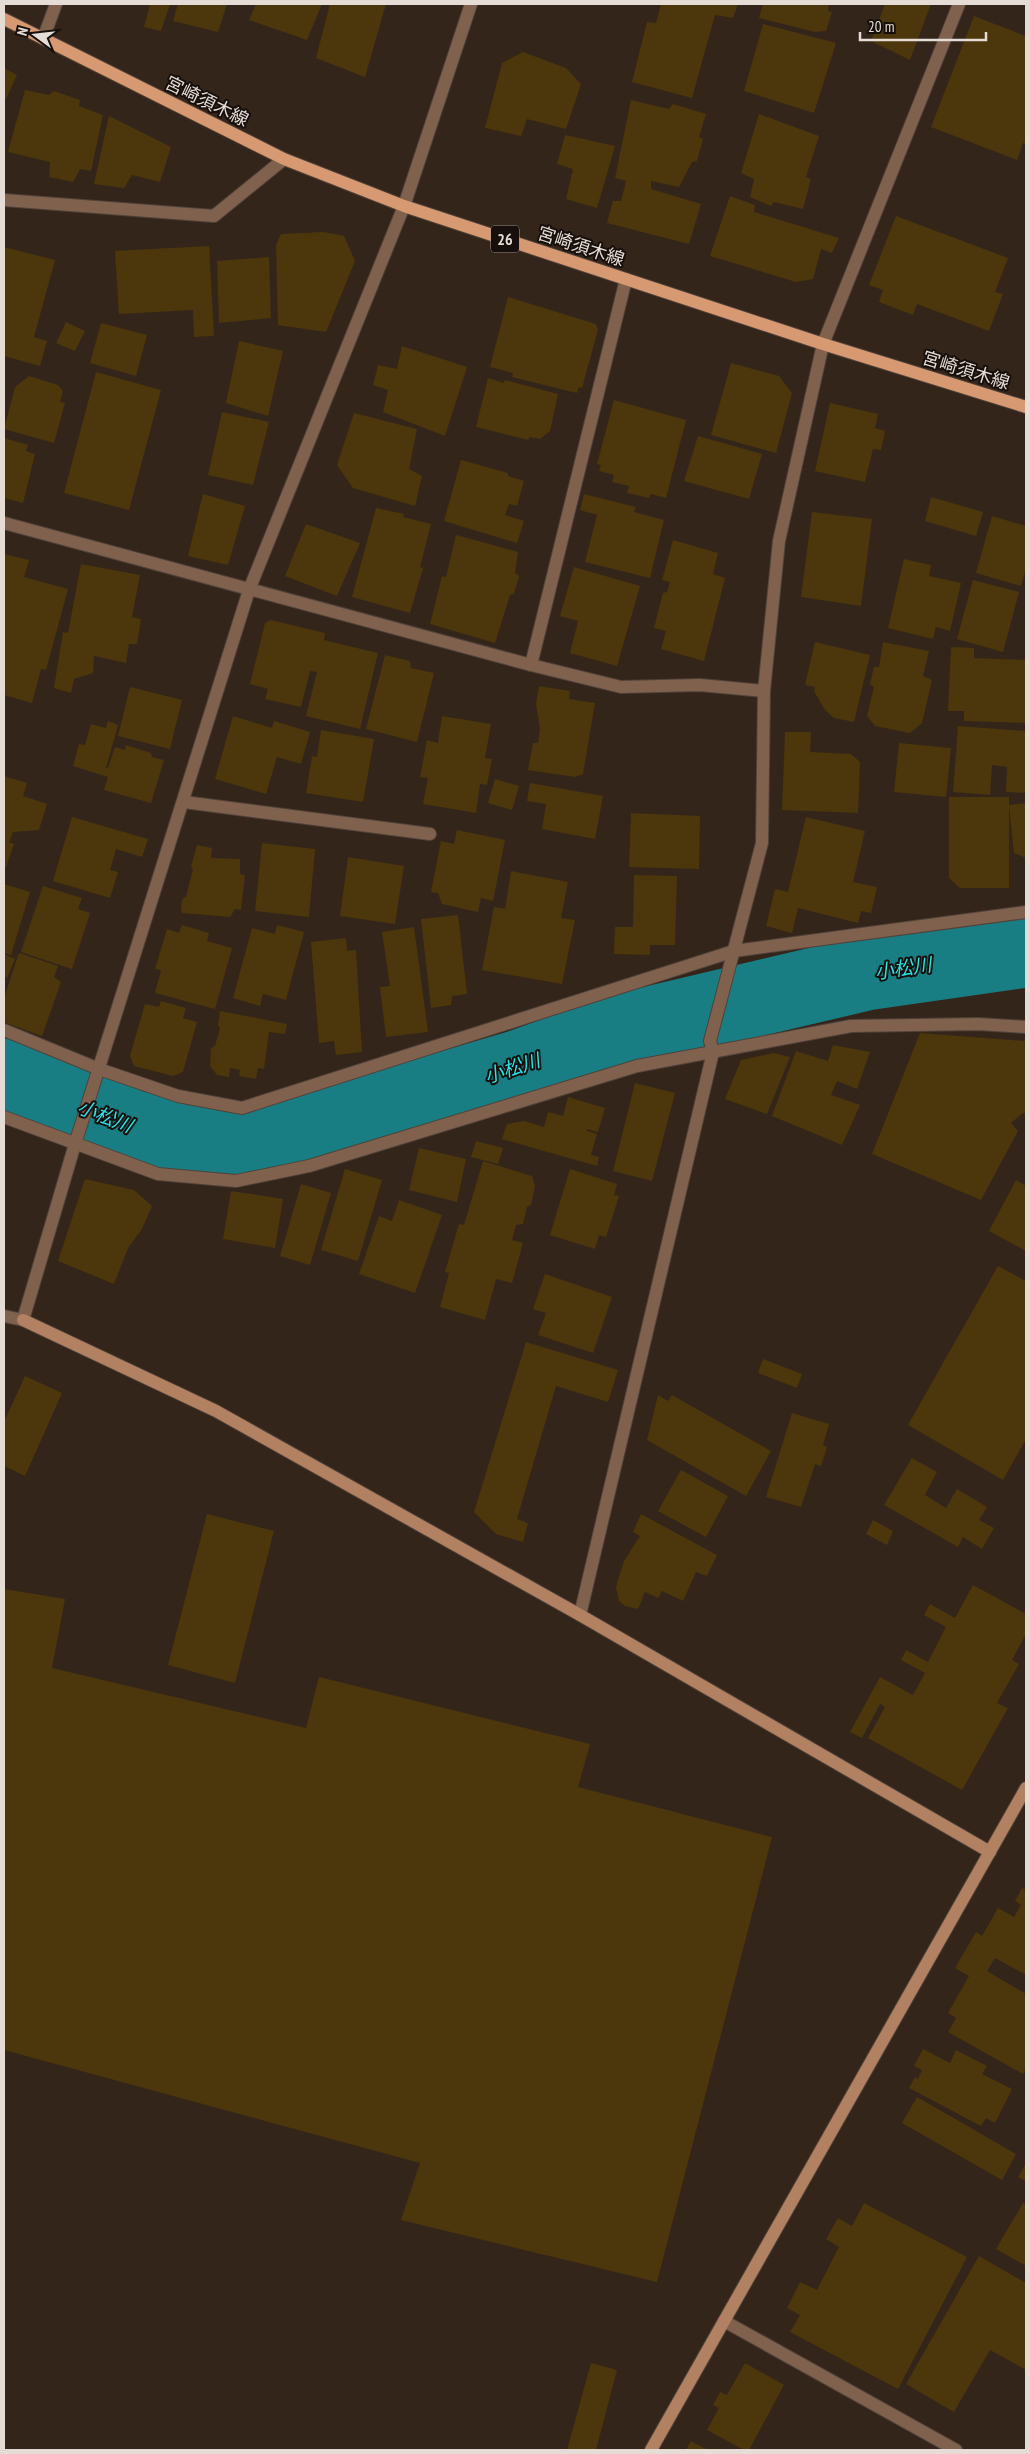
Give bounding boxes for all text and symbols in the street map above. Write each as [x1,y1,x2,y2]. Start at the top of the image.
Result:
north arrow [10,10,60,60]
scale bar [860,10,986,42]
text: 20 m [868,17,894,36]
text: N [13,26,32,38]
street label: 宮崎須木線 [162,71,252,131]
street label: 宮崎須木線 [535,221,627,271]
road number: 26 [491,225,519,252]
street label: 宮崎須木線 [920,346,1012,394]
water label: 小松川 [873,952,935,984]
water label: 小松川 [481,1047,545,1088]
water label: 小松川 [74,1095,138,1138]

